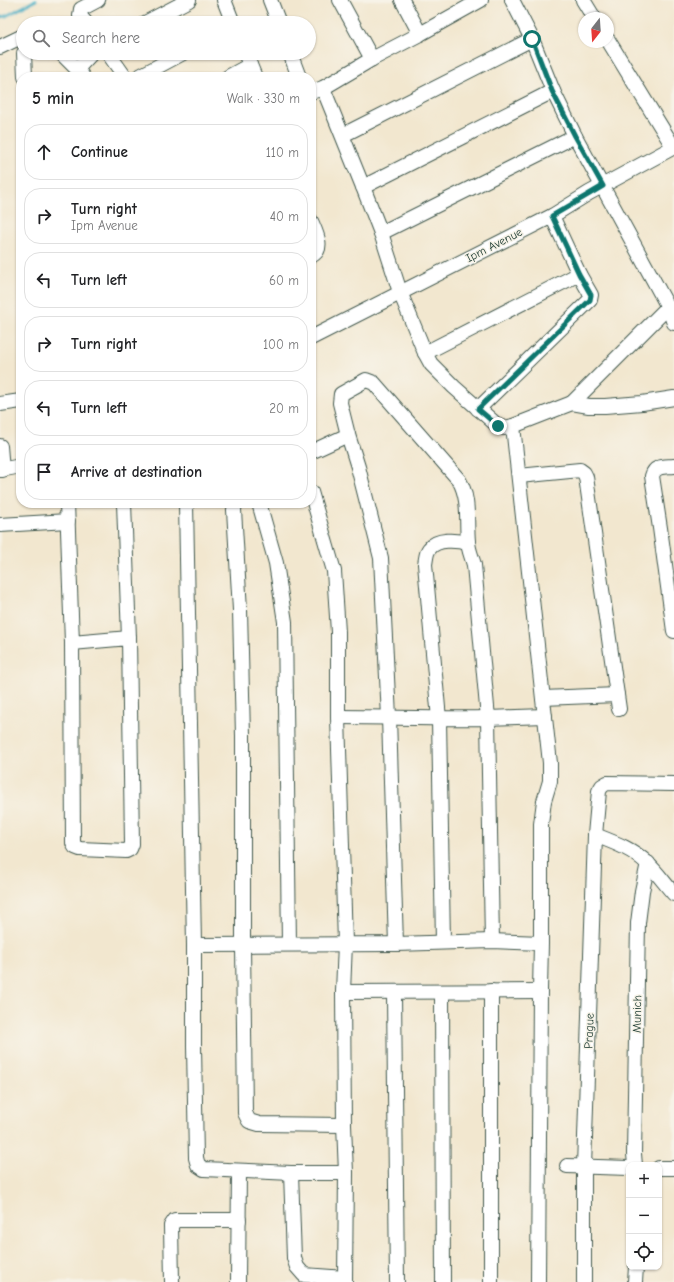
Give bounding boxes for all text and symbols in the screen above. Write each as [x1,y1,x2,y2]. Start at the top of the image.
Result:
north arrow [578,12,614,48]
search box [16,16,316,60]
icon: search [30,27,52,49]
text: Search here [62,29,140,47]
route start [523,30,541,48]
text: 5 min [32,89,74,108]
text: Walk · 330 m [227,91,300,106]
icon: ahead [33,141,55,163]
text: Continue [71,143,128,161]
text: 110 m [266,145,299,160]
text: Turn right [71,200,137,218]
icon: right [33,205,55,227]
text: 40 m [270,209,299,224]
text: Ipm Avenue [71,218,138,233]
street label: Ipm Avenue [463,225,525,265]
icon: left [33,269,55,291]
text: Turn left [71,271,127,289]
text: 60 m [269,273,299,288]
icon: right [33,333,55,355]
text: Turn right [71,335,137,353]
text: 100 m [263,337,299,352]
icon: left [33,397,55,419]
text: Turn left [71,399,127,417]
text: 20 m [269,401,299,416]
route end [489,417,507,435]
icon: arrive [33,461,55,483]
text: Arrive at destination [71,463,202,481]
street label: Munich [630,995,644,1033]
street label: Prague [581,1013,597,1049]
map controls [626,1162,662,1270]
button: + [626,1162,662,1198]
button: − [626,1198,662,1234]
button: locate [626,1234,662,1270]

